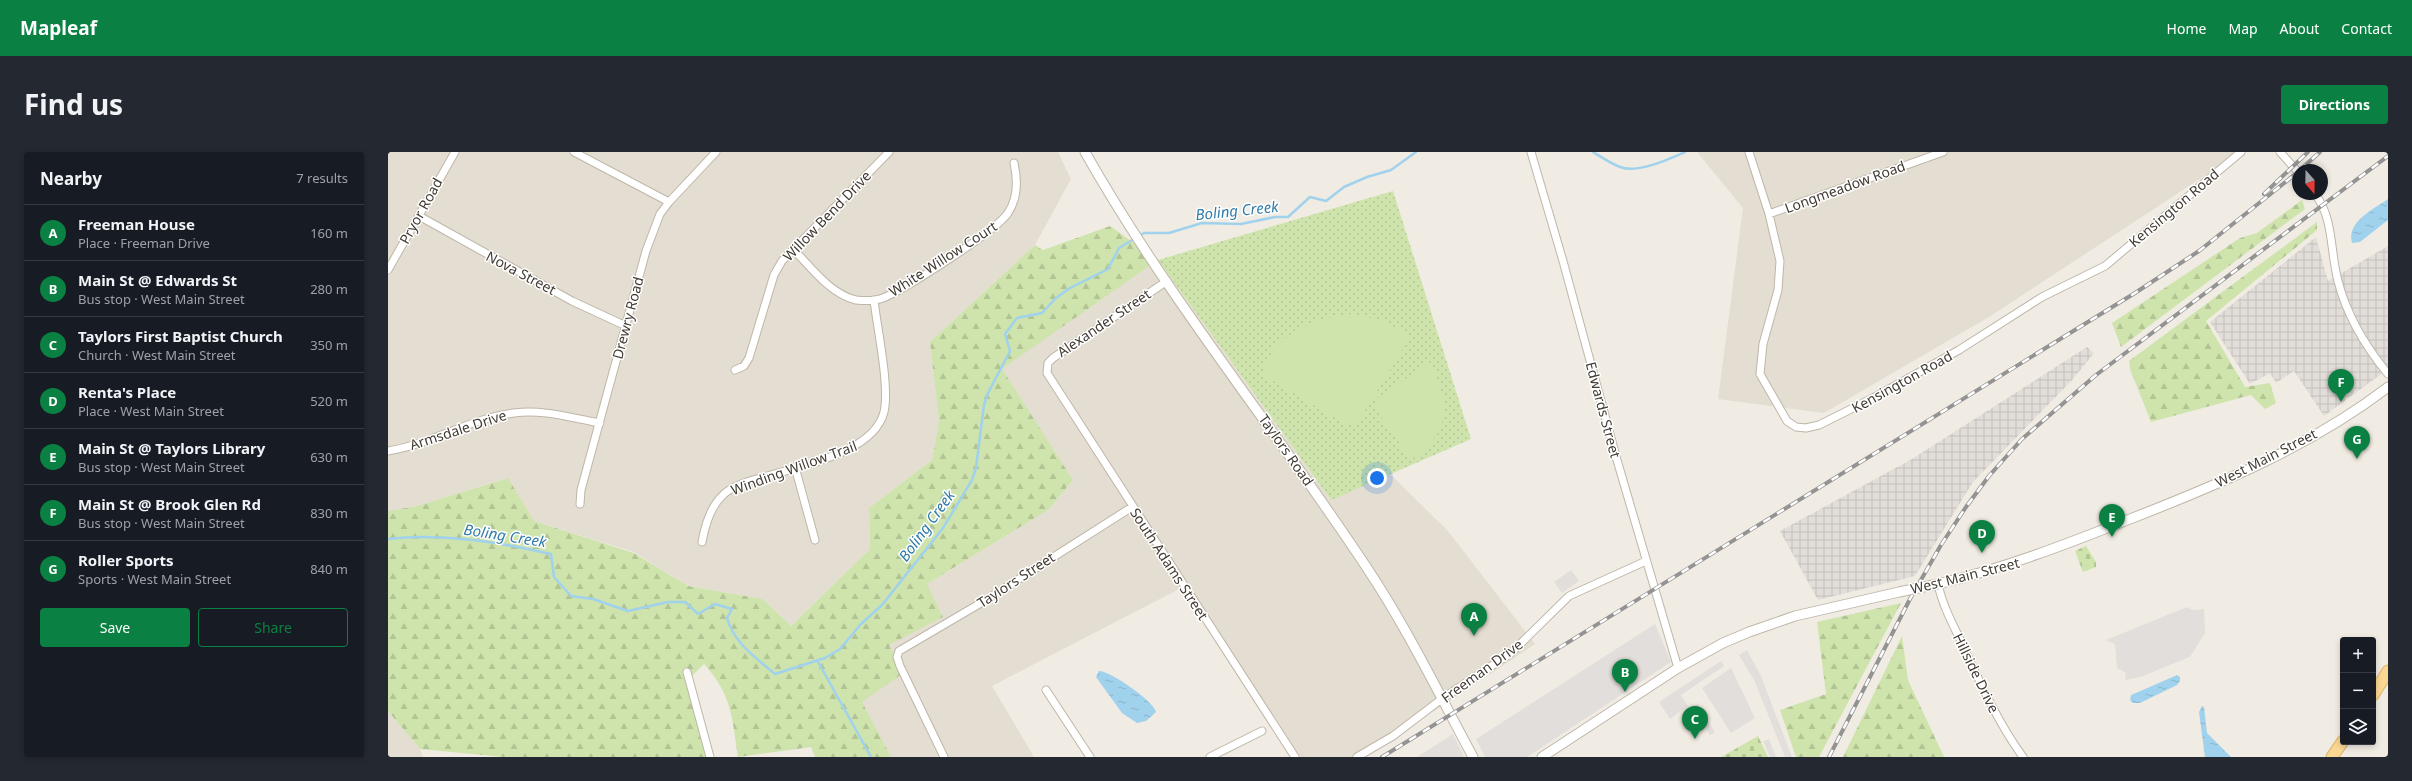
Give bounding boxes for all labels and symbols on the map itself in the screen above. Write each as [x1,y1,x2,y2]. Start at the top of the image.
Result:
street label: Longmeadow Road [1782,156,1908,217]
street label: Kensington Road [2125,164,2223,251]
north arrow [2292,164,2328,200]
street label: Willow Bend Drive [778,166,875,265]
street label: Pryor Road [395,174,447,247]
water label: Boling Creek [1194,196,1280,224]
street label: White Willow Court [885,216,1000,301]
street label: Nova Street [483,246,559,299]
street label: Drewry Road [607,275,648,361]
street label: Alexander Street [1053,284,1154,361]
street label: Kensington Road [1848,346,1955,417]
street label: Edwards Street [1582,360,1625,460]
pin: F [2328,369,2354,402]
street label: Armsdale Drive [407,405,509,454]
street label: Taylors Road [1255,410,1318,489]
street label: West Main Street [2212,424,2320,491]
pin: G [2344,426,2370,459]
street label: Winding Willow Trail [728,436,859,499]
your location [1367,468,1387,488]
water label: Boling Creek [894,485,959,565]
street label: South Adams Street [1126,504,1213,623]
pin: E [2099,504,2125,537]
water label: Boling Creek [462,519,548,551]
pin: D [1969,520,1995,553]
street label: Taylors Street [973,547,1058,612]
street label: West Main Street [1908,553,2021,598]
pin: A [1461,603,1487,636]
street label: Hillside Drive [1949,630,2004,716]
street label: Freeman Drive [1437,635,1526,707]
pin: B [1612,659,1638,692]
pin: C [1682,706,1708,739]

